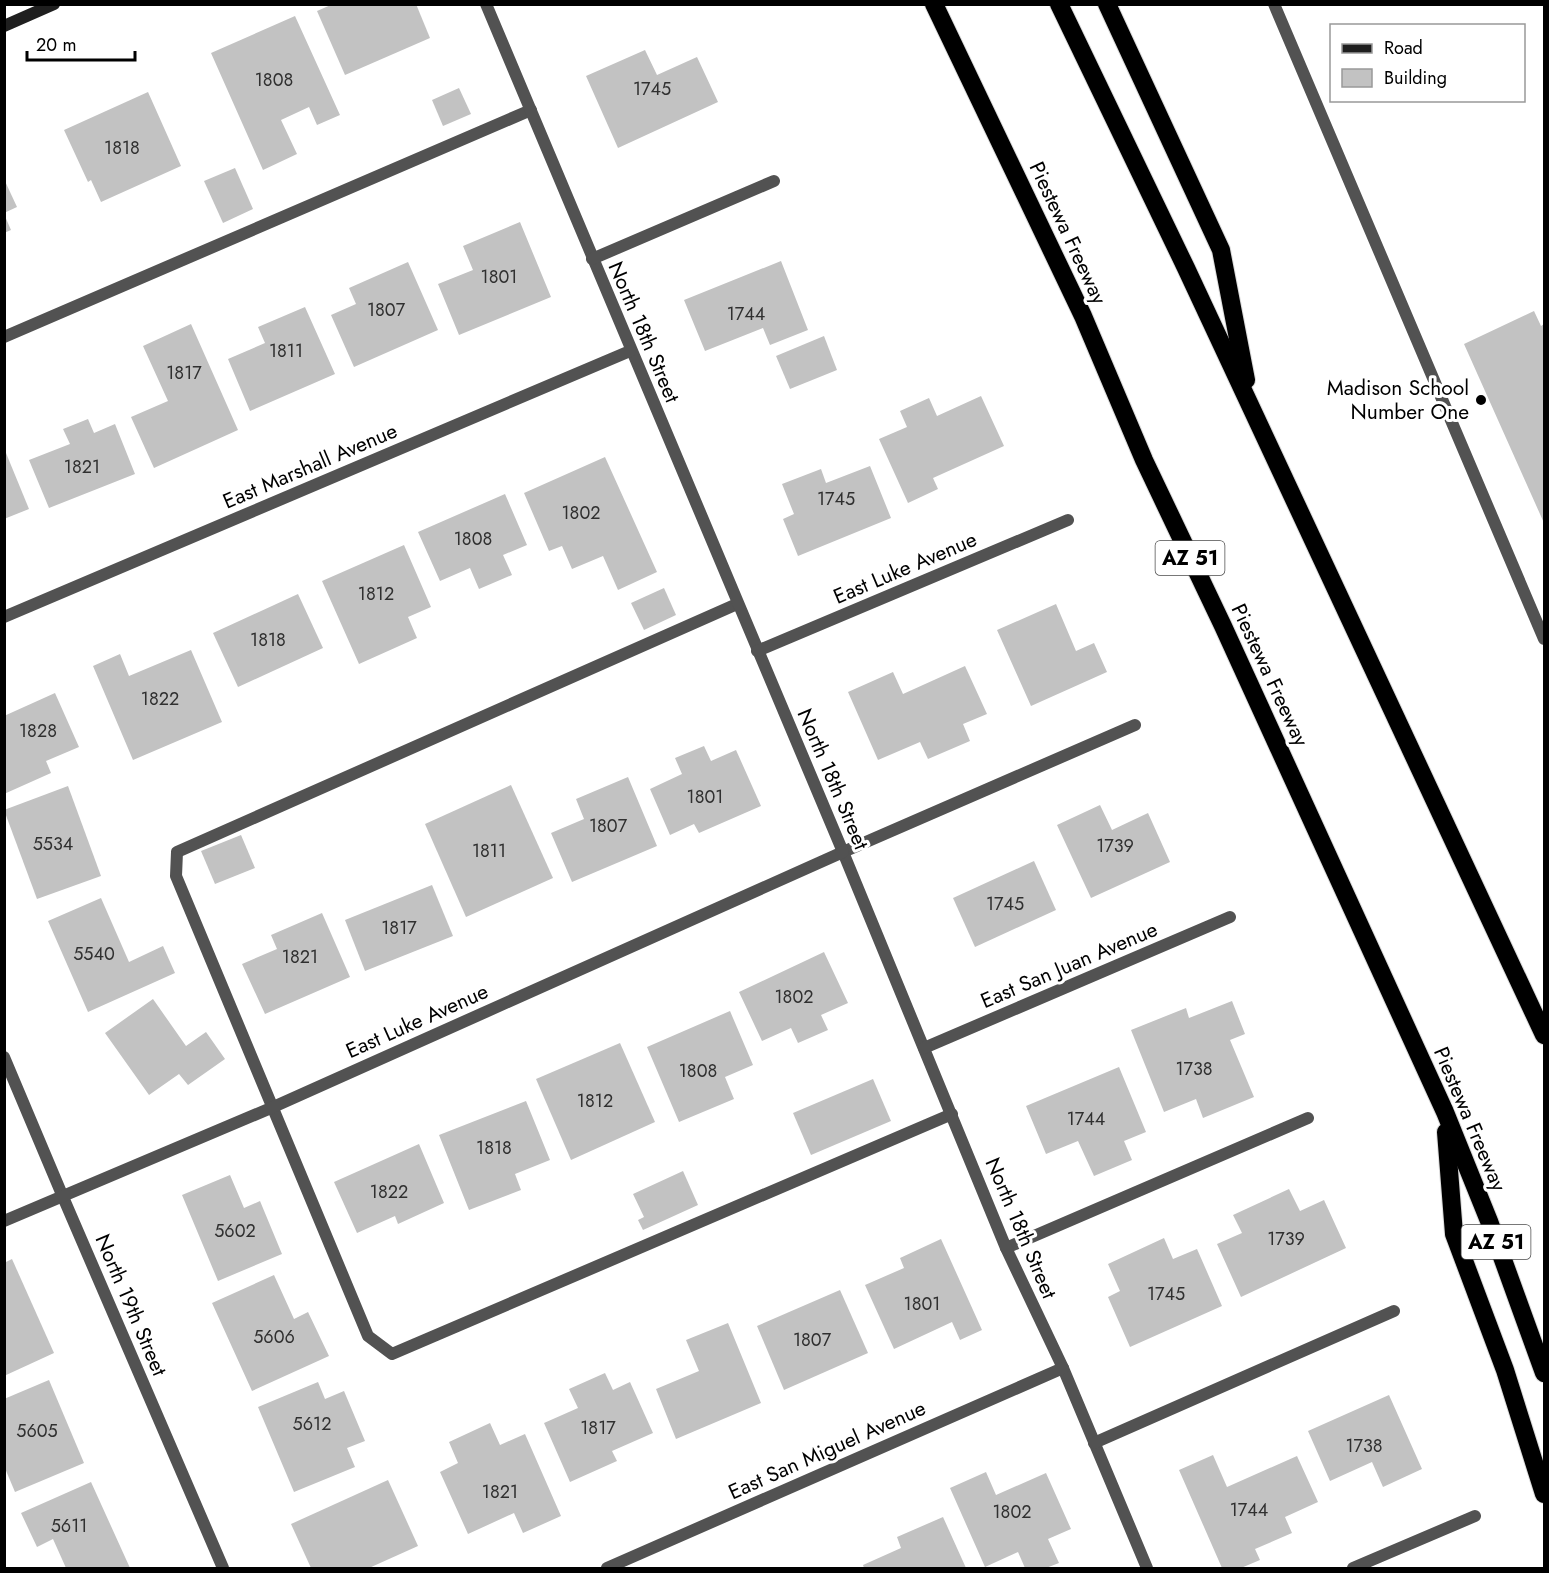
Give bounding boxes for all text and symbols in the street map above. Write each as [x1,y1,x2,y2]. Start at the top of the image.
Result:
scale bar [27,24,135,62]
legend [1330,24,1525,102]
text: 20 m [36,32,76,58]
text: Road [1384,35,1423,61]
text: Building [1384,65,1447,91]
house number: 1808 [255,67,293,93]
house number: 1745 [633,76,671,102]
house number: 1818 [104,135,140,161]
street label: Piestewa Freeway [1022,157,1115,310]
street label: North 18th Street [601,257,687,407]
house number: 1801 [481,264,517,290]
house number: 1807 [367,297,406,323]
house number: 1744 [727,301,765,327]
house number: 1811 [269,338,303,364]
house number: 1817 [166,360,202,386]
place label: Madison School Number One [1327,373,1469,427]
marker: Madison School Number One [1474,393,1488,407]
street label: East Marshall Avenue [218,416,402,516]
house number: 1821 [64,454,100,480]
house number: 1745 [817,486,855,512]
house number: 1802 [562,500,600,526]
street label: East Luke Avenue [829,524,981,612]
house number: 1808 [454,526,492,552]
road number: AZ 51 [1156,541,1224,575]
house number: 1812 [358,581,394,607]
street label: Piestewa Freeway [1224,599,1317,752]
house number: 1818 [250,627,286,653]
house number: 1822 [141,686,179,712]
street label: North 18th Street [790,704,876,854]
house number: 1828 [19,718,57,744]
house number: 1801 [687,784,723,810]
house number: 1807 [589,813,628,839]
house number: 5534 [33,831,73,857]
house number: 1739 [1096,833,1134,859]
house number: 1811 [472,838,506,864]
house number: 1745 [986,891,1024,917]
street label: East San Juan Avenue [976,914,1162,1016]
house number: 1817 [381,915,417,941]
house number: 5540 [73,941,115,967]
house number: 1821 [282,944,318,970]
street label: East Luke Avenue [341,976,493,1066]
house number: 1802 [775,984,813,1010]
street label: Piestewa Freeway [1426,1042,1514,1197]
house number: 1738 [1175,1056,1213,1082]
house number: 1808 [679,1058,717,1084]
house number: 1812 [577,1088,613,1114]
house number: 1744 [1067,1106,1105,1132]
house number: 1818 [476,1135,512,1161]
street label: North 18th Street [978,1153,1064,1303]
house number: 1822 [370,1179,408,1205]
house number: 5602 [214,1218,256,1244]
road number: AZ 51 [1462,1225,1530,1259]
house number: 1739 [1267,1226,1305,1252]
street label: North 19th Street [88,1229,174,1381]
house number: 1745 [1147,1281,1185,1307]
house number: 1801 [904,1291,940,1317]
house number: 5606 [253,1324,295,1350]
house number: 1807 [793,1327,832,1353]
street label: East San Miguel Avenue [724,1393,931,1507]
house number: 5612 [293,1411,331,1437]
house number: 1817 [580,1415,616,1441]
house number: 5605 [16,1418,58,1444]
house number: 1738 [1345,1433,1383,1459]
house number: 1821 [482,1479,518,1505]
house number: 1744 [1230,1497,1268,1523]
house number: 1802 [993,1499,1031,1525]
house number: 5611 [51,1513,87,1539]

